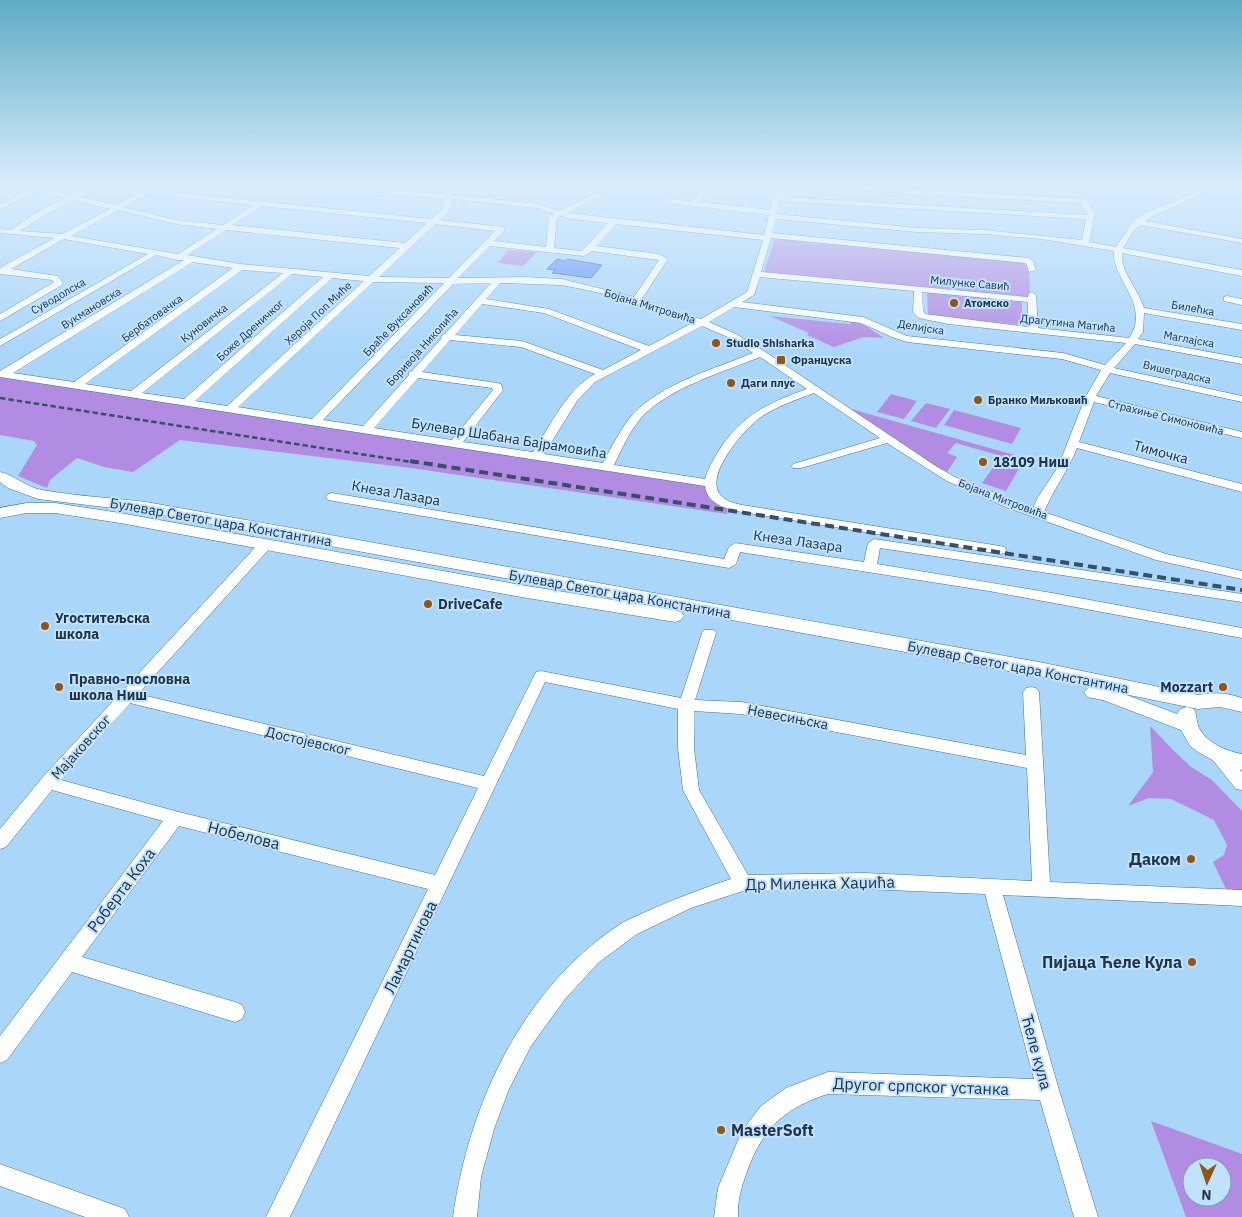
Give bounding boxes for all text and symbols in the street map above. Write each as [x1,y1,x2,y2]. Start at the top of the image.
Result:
street label: Милунке Савић [930,273,1010,293]
street label: Суводолска [28,275,88,317]
street label: Хероја Поп Миће [282,278,354,348]
street label: Браће Вуксановић [360,281,436,359]
street label: Вукмановска [58,284,124,332]
street label: Бојана Митровића [603,285,697,327]
street label: Бербатовачка [119,291,185,345]
street label: Боже Дреничког [213,296,287,364]
place label: Атомско [964,296,1009,310]
marker: Атомско [948,297,960,309]
street label: Билећка [1170,297,1216,319]
street label: Куновичка [178,300,230,346]
street label: Боривоја Николића [383,305,461,389]
street label: Драгутина Матића [1020,311,1116,335]
street label: Делијска [897,316,945,338]
street label: Маглајска [1162,328,1216,350]
place label: Studio Shisharka [726,336,814,350]
marker: Studio Shisharka [710,337,722,349]
place label: Француска [791,353,852,367]
marker: Француска [775,354,787,366]
street label: Вишеградска [1141,357,1213,387]
place label: Даги плус [741,376,796,390]
marker: Даги плус [725,377,737,389]
place label: Бранко Миљковић [988,393,1088,407]
marker: Бранко Миљковић [972,394,984,406]
street label: Страхиње Симоновића [1107,396,1225,438]
street label: Булевар Шабана Бајрамовића [410,414,609,462]
street label: Тимочка [1132,436,1191,468]
place label: 18109 Ниш [993,453,1069,471]
marker: 18109 Ниш [977,456,989,468]
street label: Кнеза Лазара [350,476,442,510]
street label: Бојана Митровића [956,476,1050,523]
street label: Булевар Светог цара Константина [109,494,334,550]
street label: Кнеза Лазара [752,526,844,556]
street label: Булевар Светог цара Константина [508,566,733,622]
place label: DriveCafe [438,595,503,613]
marker: DriveCafe [422,598,434,610]
place label: Угоститељска школа [55,609,150,643]
marker: Угоститељска школа [39,620,51,632]
street label: Булевар Светог цара Константина [906,637,1131,697]
place label: Правно-пословна школа Ниш [69,670,190,704]
place label: Mozzart [1160,678,1213,696]
marker: Правно-пословна школа Ниш [53,681,65,693]
marker: Mozzart [1217,681,1229,693]
street label: Невесињска [746,700,831,734]
street label: Мајаковског [47,711,115,783]
street label: Достојевског [264,722,352,760]
street label: Нобелова [206,816,283,854]
street label: Роберта Коха [83,843,160,936]
place label: Даком [1129,849,1181,869]
marker: Даком [1185,853,1197,865]
street label: Др Миленка Хаџића [745,872,895,894]
street label: Ламартинова [379,897,441,997]
place label: Пијаца Ћеле Кула [1042,952,1182,972]
marker: Пијаца Ћеле Кула [1186,956,1198,968]
street label: Ћеле кула [1017,1012,1057,1092]
street label: Другог српског устанка [833,1073,1010,1099]
place label: MasterSoft [731,1120,814,1140]
marker: MasterSoft [715,1124,727,1136]
north arrow [1182,1157,1232,1207]
text: N [1201,1186,1212,1204]

